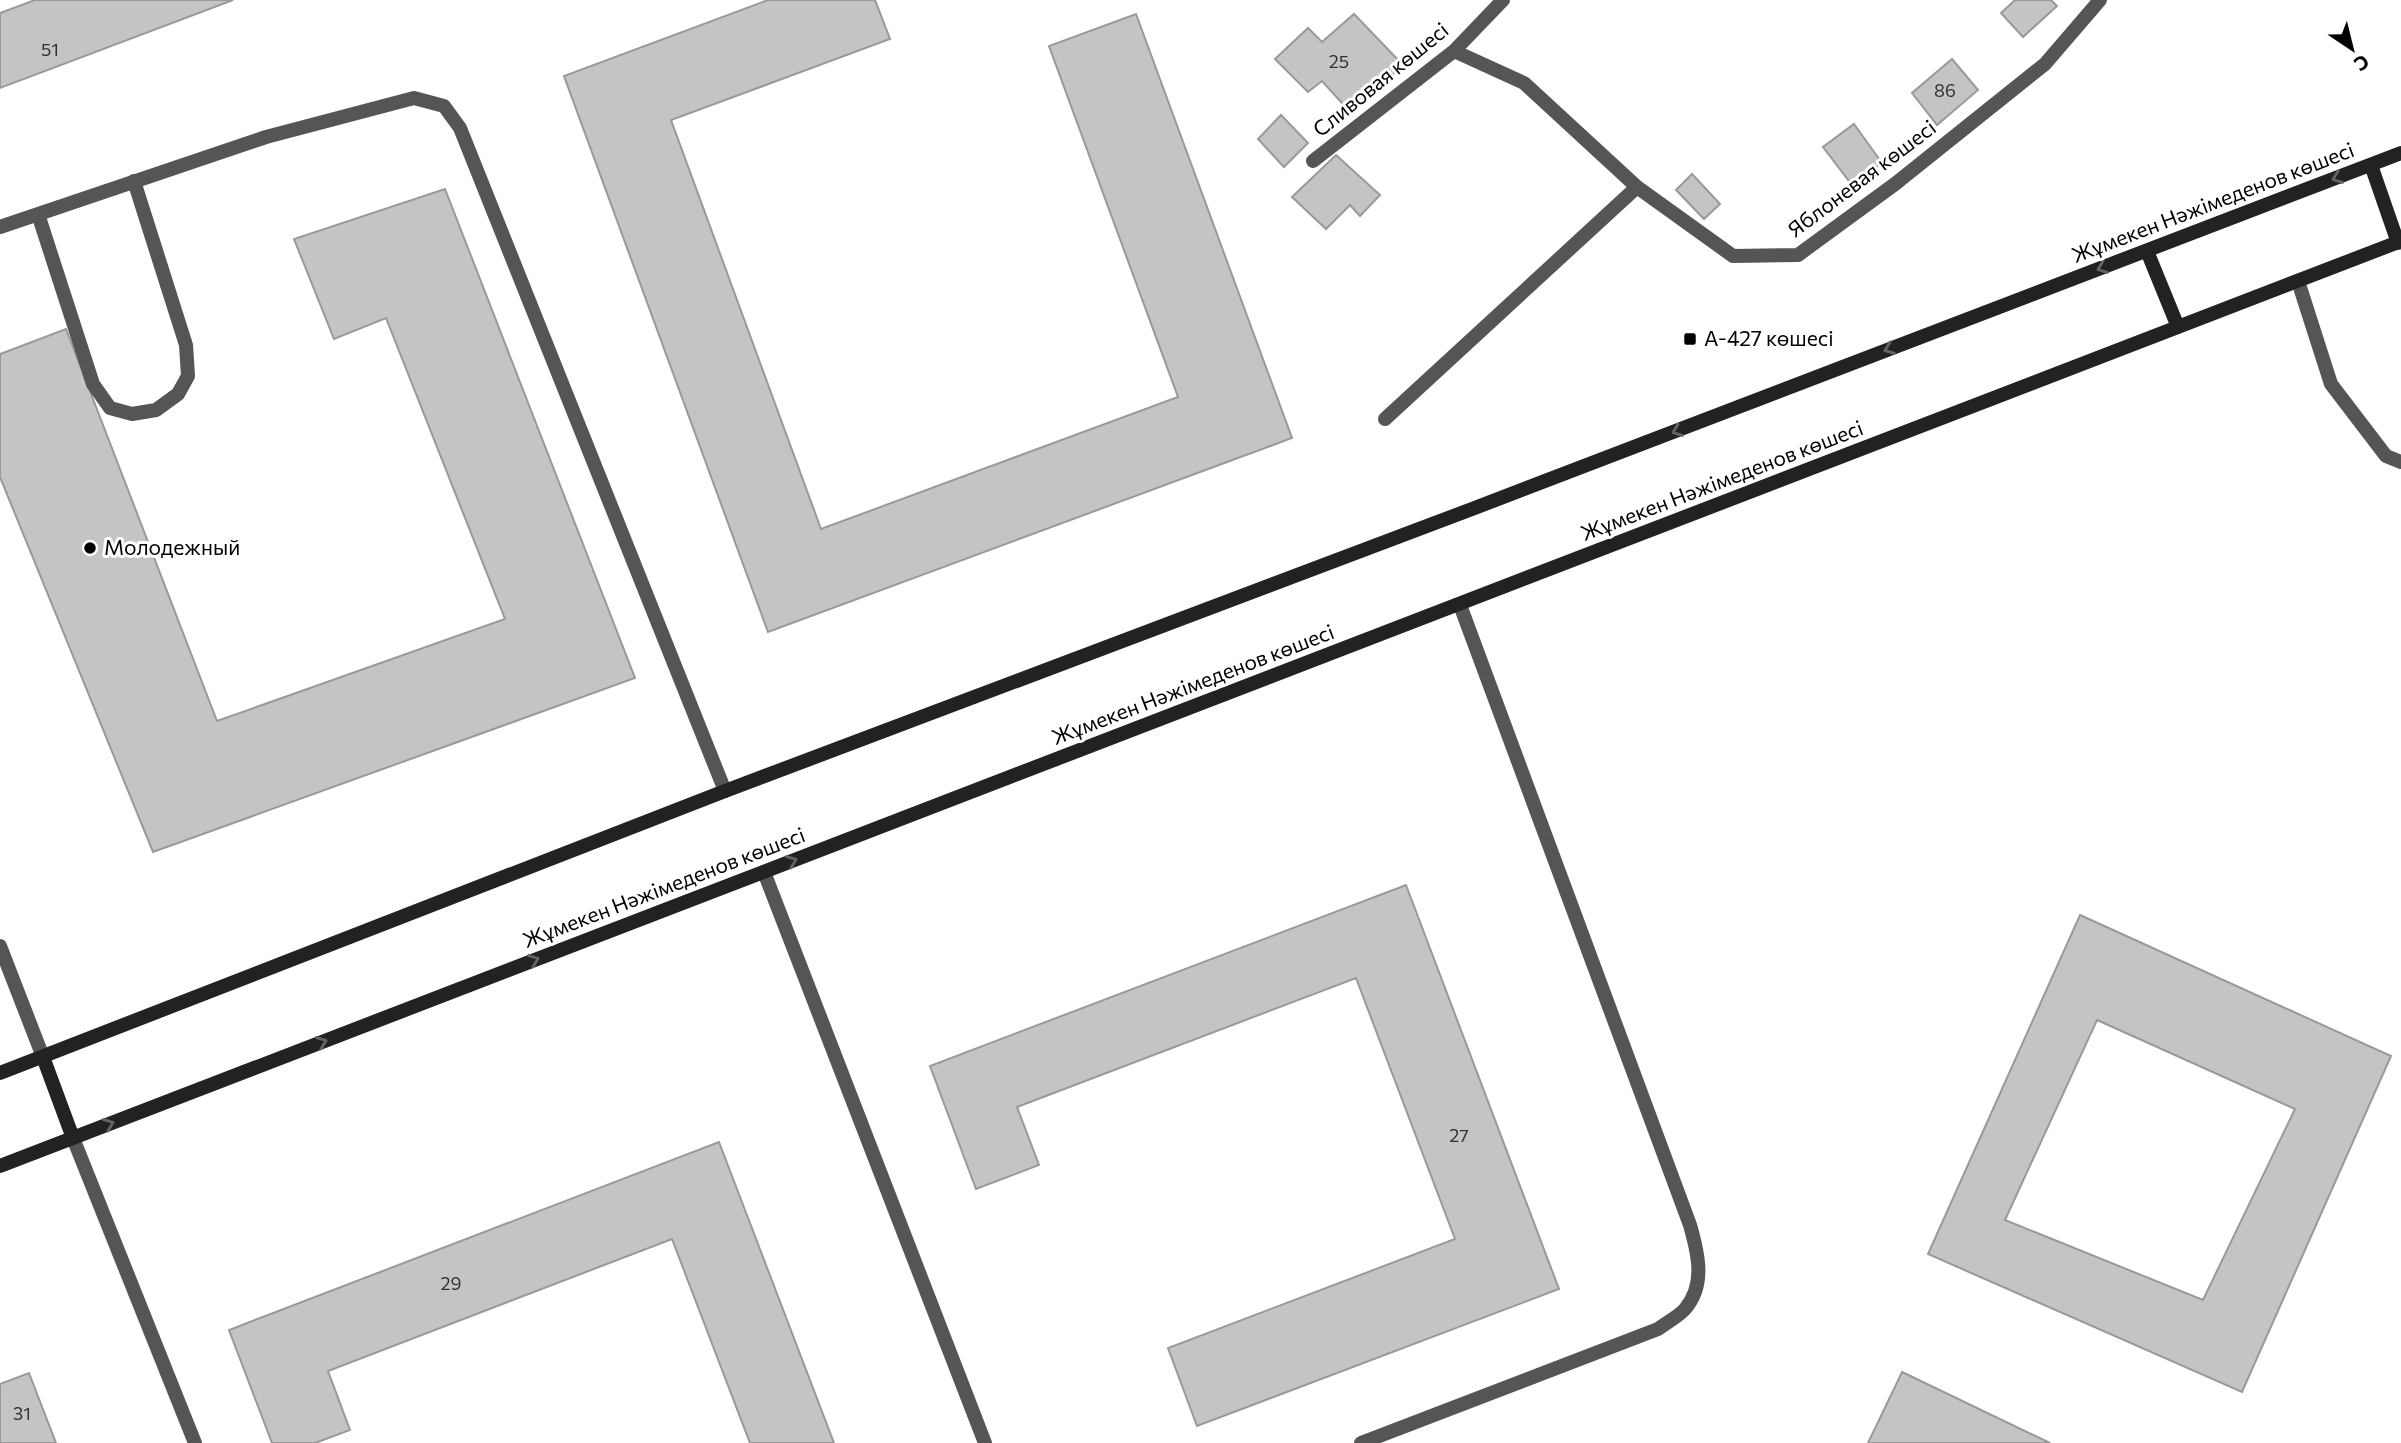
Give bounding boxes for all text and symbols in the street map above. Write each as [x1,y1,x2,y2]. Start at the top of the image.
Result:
north arrow [2317,14,2387,84]
street label: Сливовая көшесі [1307,17,1453,141]
house number: 51 [41,38,59,60]
house number: 25 [1329,50,1349,72]
text: С [2350,50,2374,76]
house number: 86 [1934,79,1956,101]
street label: Яблоневая көшесі [1782,114,1940,242]
street label: Жұмекен Нәжімеденов көшесі [2068,136,2357,267]
one-way arrow [2332,170,2344,184]
one-way arrow [2096,260,2109,274]
place label: A-427 көшесі [1704,325,1834,350]
marker: A-427 көшесі [1682,331,1698,347]
one-way arrow [1884,341,1896,355]
street label: Жұмекен Нәжімеденов көшесі [1577,414,1866,545]
one-way arrow [1672,422,1684,436]
place label: Молодежный [104,534,240,559]
marker: Молодежный [82,540,98,556]
street label: Жұмекен Нәжімеденов көшесі [1048,618,1337,749]
street label: Жұмекен Нәжімеденов көшесі [519,821,808,952]
one-way arrow [785,855,798,869]
one-way arrow [527,955,539,969]
one-way arrow [315,1037,327,1051]
one-way arrow [103,1119,115,1133]
house number: 27 [1449,1124,1469,1146]
house number: 29 [441,1272,461,1294]
house number: 31 [13,1402,31,1424]

